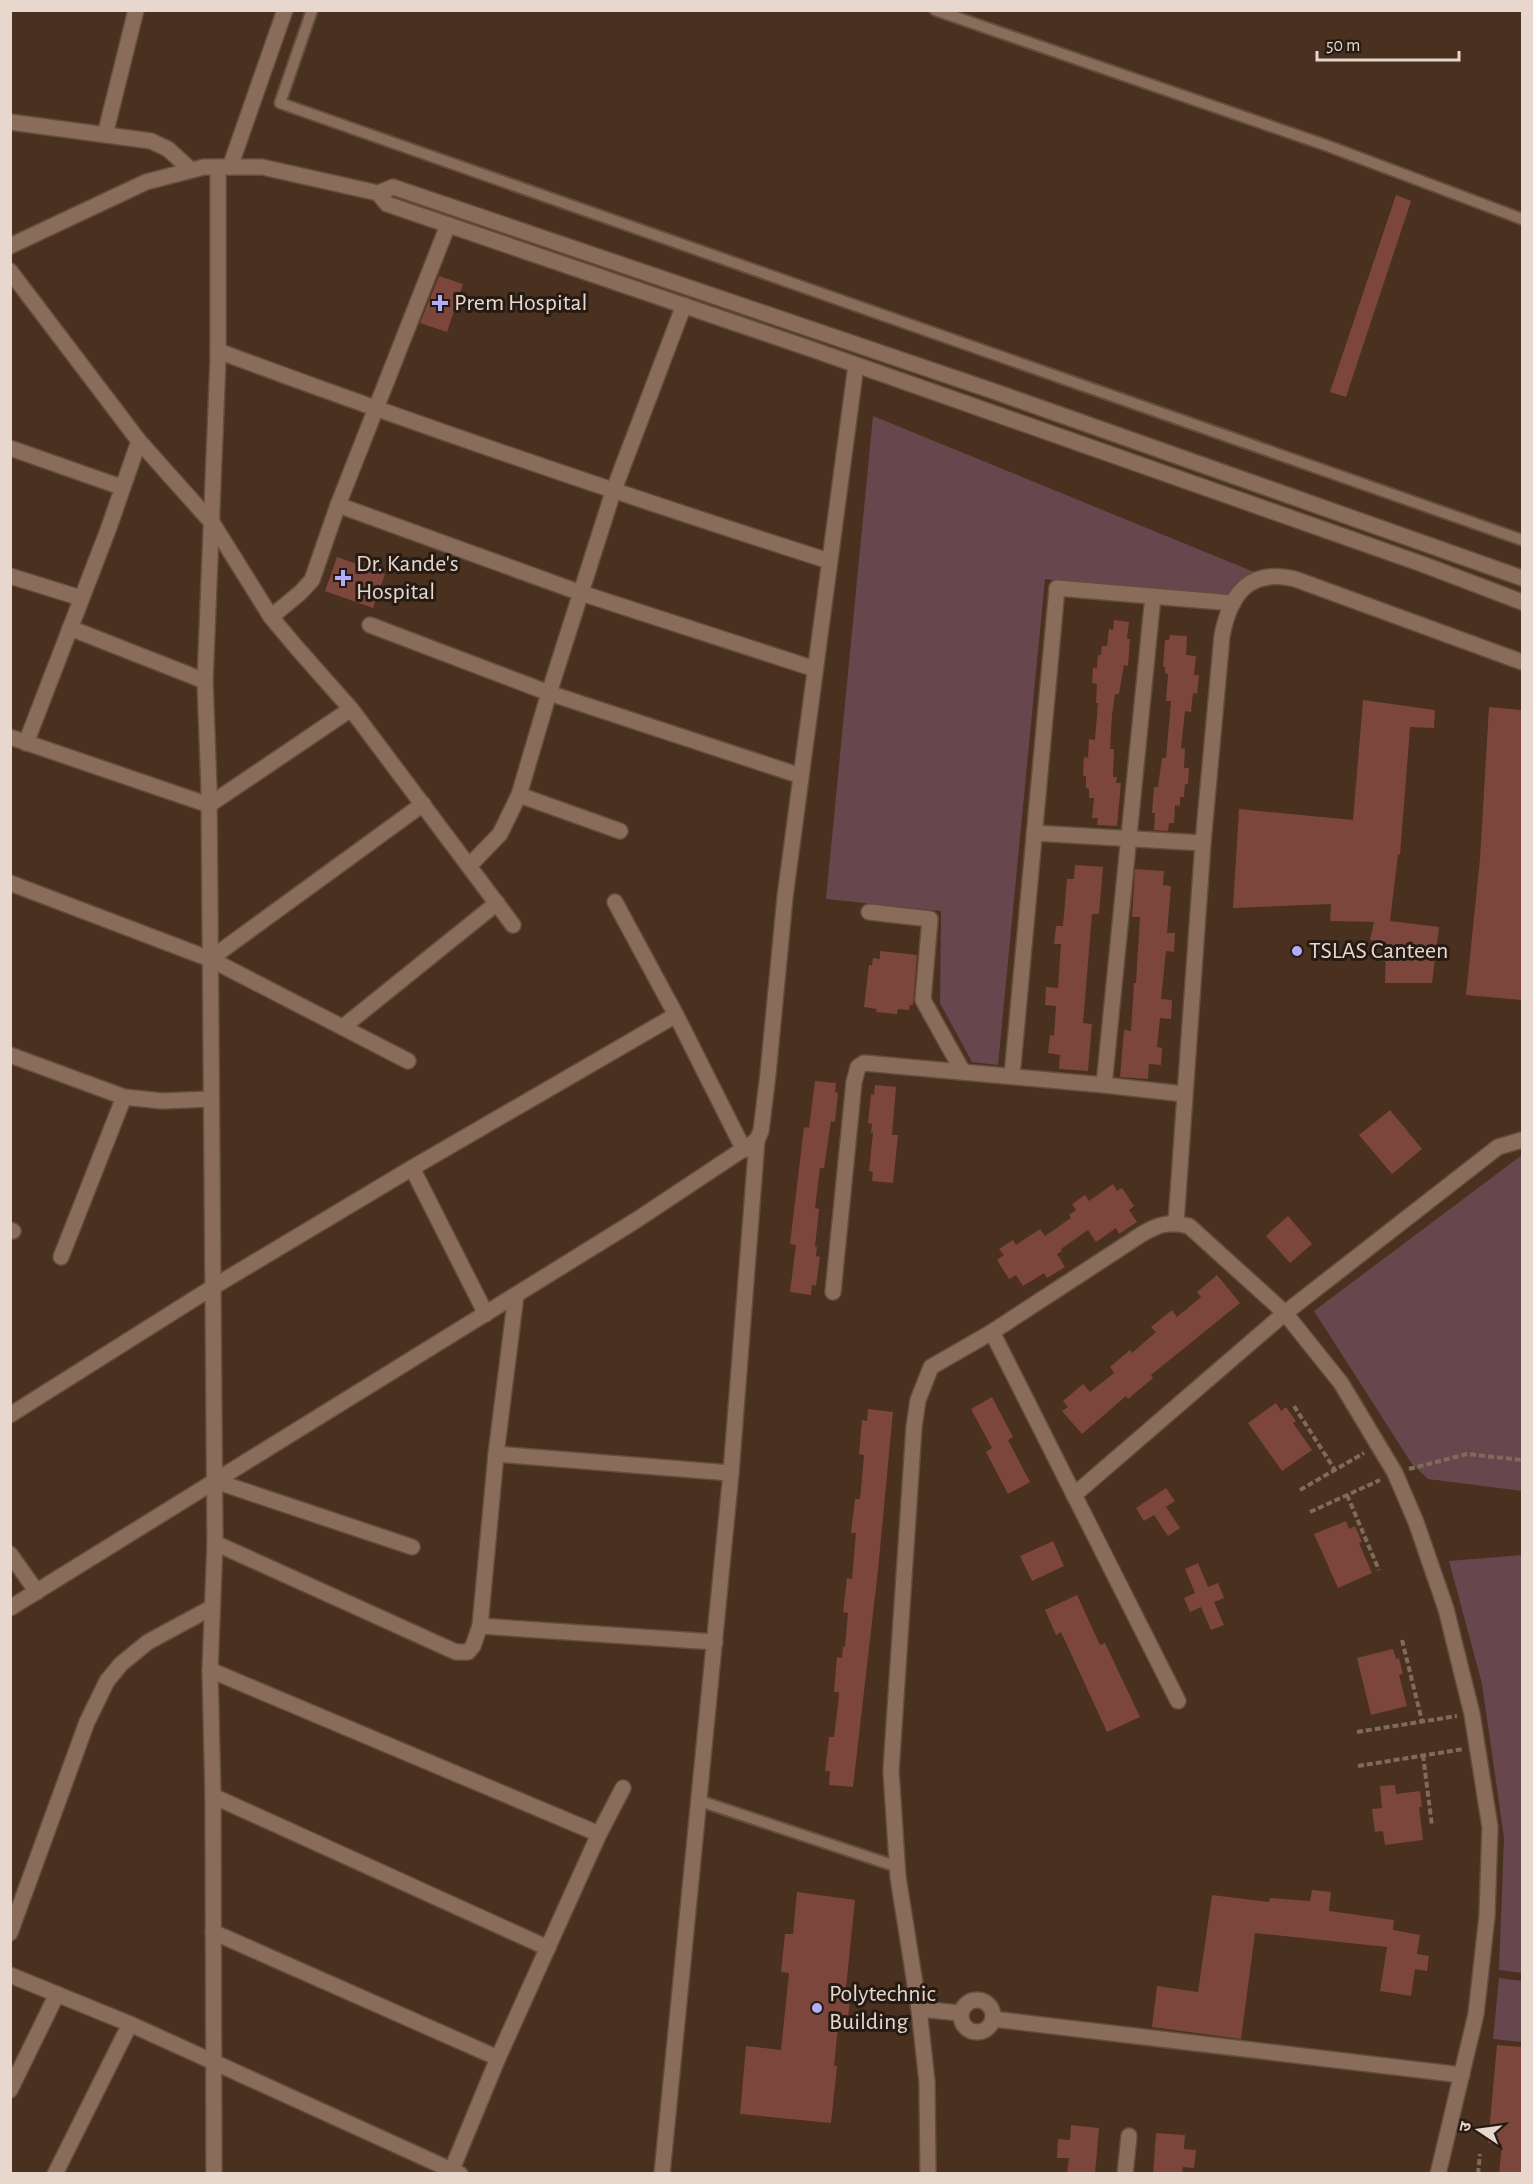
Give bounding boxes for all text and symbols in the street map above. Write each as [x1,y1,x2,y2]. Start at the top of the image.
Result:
scale bar [1317,24,1460,62]
text: 50 m [1326,37,1360,55]
place label: Prem Hospital [454,291,587,315]
marker: Prem Hospital [431,294,449,312]
place label: Dr. Kande's Hospital [356,552,459,604]
marker: Dr. Kande's Hospital [334,569,352,587]
place label: TSLAS Canteen [1309,939,1448,963]
marker: TSLAS Canteen [1290,944,1304,958]
place label: Polytechnic Building [829,1982,936,2034]
marker: Polytechnic Building [810,2001,824,2015]
north arrow [1449,2100,1509,2160]
text: उ [1457,2120,1474,2133]

